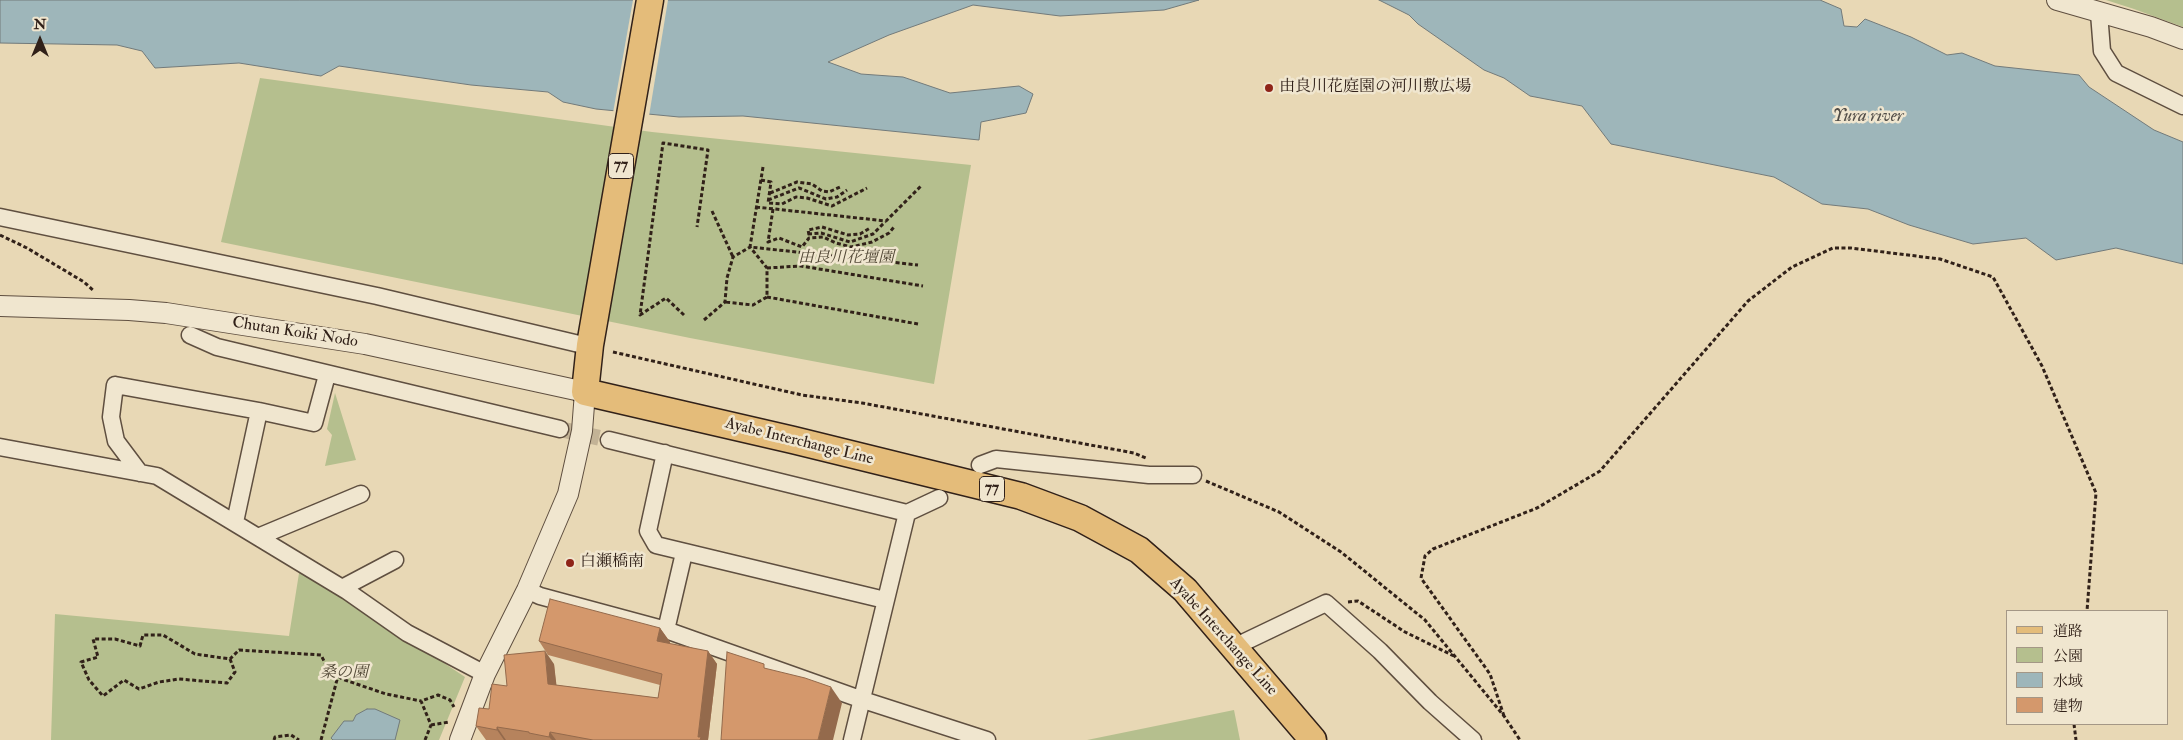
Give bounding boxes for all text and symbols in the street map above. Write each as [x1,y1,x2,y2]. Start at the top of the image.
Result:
north arrow [15,15,65,65]
text: N [34,16,46,33]
place label: 由良川花庭園の河川敷広場 [1279,78,1471,98]
marker: 由良川花庭園の河川敷広場 [1263,82,1275,94]
water label: Yura river [1833,106,1903,128]
road number: 77 [608,154,634,178]
park label: 由良川花壇園 [798,249,894,269]
street label: Chutan Koiki Nodo [231,314,359,352]
street label: Ayabe Interchange Line [723,414,875,470]
road number: 77 [980,476,1004,502]
place label: 白瀬橋南 [580,553,644,573]
marker: 白瀬橋南 [564,557,576,569]
street label: Ayabe Interchange Line [1165,574,1281,700]
legend [2006,610,2168,725]
text: 道路 [2053,622,2083,641]
text: 公園 [2053,647,2083,666]
park label: 桑の園 [320,664,368,684]
text: 水域 [2053,672,2083,691]
text: 建物 [2053,697,2083,716]

